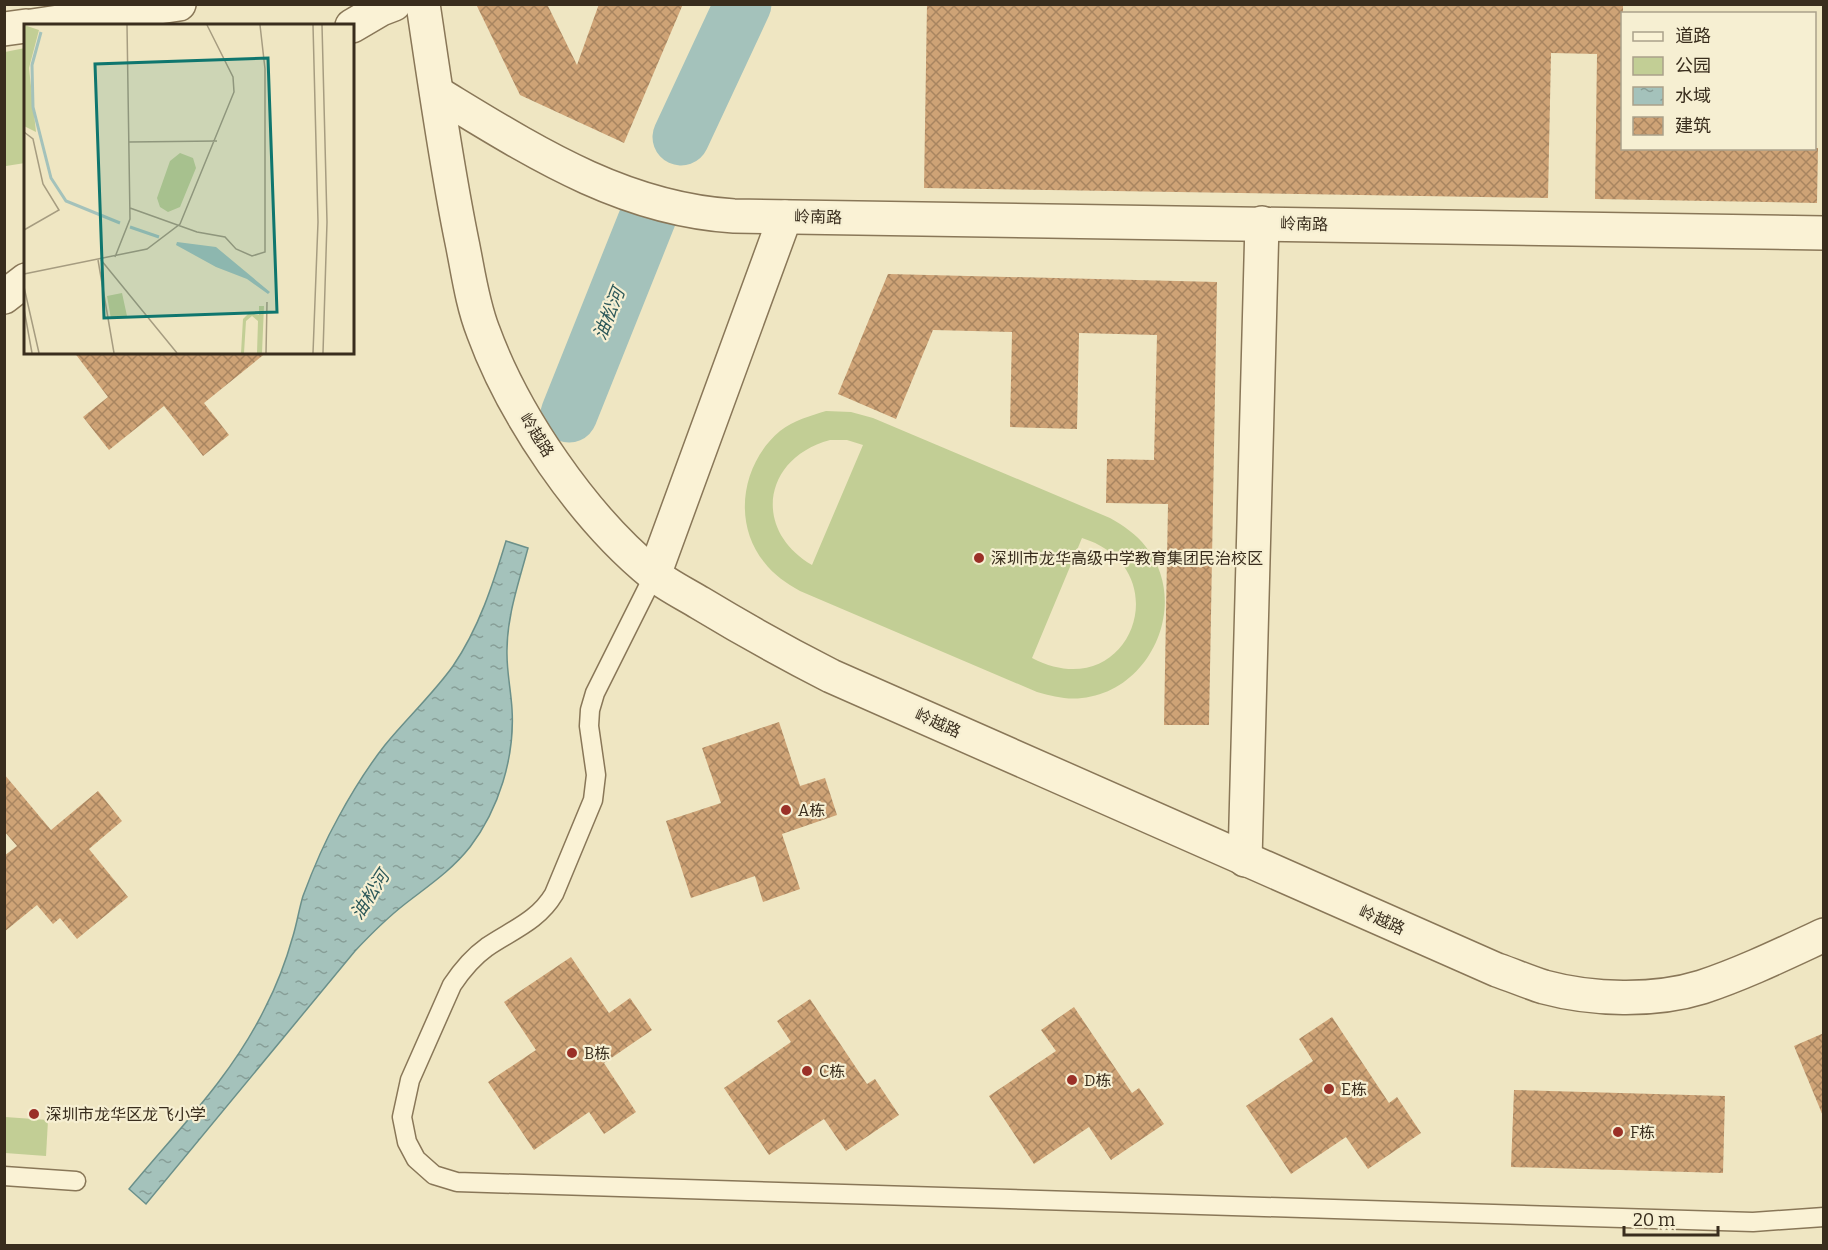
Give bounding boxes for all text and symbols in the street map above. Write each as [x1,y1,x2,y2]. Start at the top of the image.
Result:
legend [1621,12,1816,150]
inset map [24,24,354,354]
text: 道路 [1675,25,1711,47]
text: 公园 [1675,55,1711,77]
text: 水域 [1675,85,1711,107]
text: 建筑 [1675,115,1711,137]
street label: 岭南路 [794,207,842,227]
street label: 岭南路 [1280,214,1328,234]
water label: 油松河 [589,282,630,343]
street label: 岭越路 [516,410,558,460]
place label: 深圳市龙华高级中学教育集团民治校区 [991,549,1263,568]
marker: 深圳市龙华高级中学教育集团民治校区 [972,551,986,565]
street label: 岭越路 [912,705,964,741]
place label: A栋 [798,801,825,820]
marker: A栋 [779,803,793,817]
water label: 油松河 [346,864,396,924]
street label: 岭越路 [1356,902,1408,938]
place label: B栋 [584,1044,610,1063]
marker: B栋 [565,1046,579,1060]
place label: C栋 [819,1062,845,1081]
marker: C栋 [800,1064,814,1078]
place label: D栋 [1084,1071,1112,1090]
marker: D栋 [1065,1073,1079,1087]
place label: E栋 [1341,1080,1367,1099]
marker: E栋 [1322,1082,1336,1096]
place label: 深圳市龙华区龙飞小学 [46,1105,206,1124]
marker: 深圳市龙华区龙飞小学 [27,1107,41,1121]
place label: F栋 [1630,1123,1655,1142]
marker: F栋 [1611,1125,1625,1139]
scale bar [1624,1199,1718,1237]
text: 20 m [1633,1209,1675,1231]

